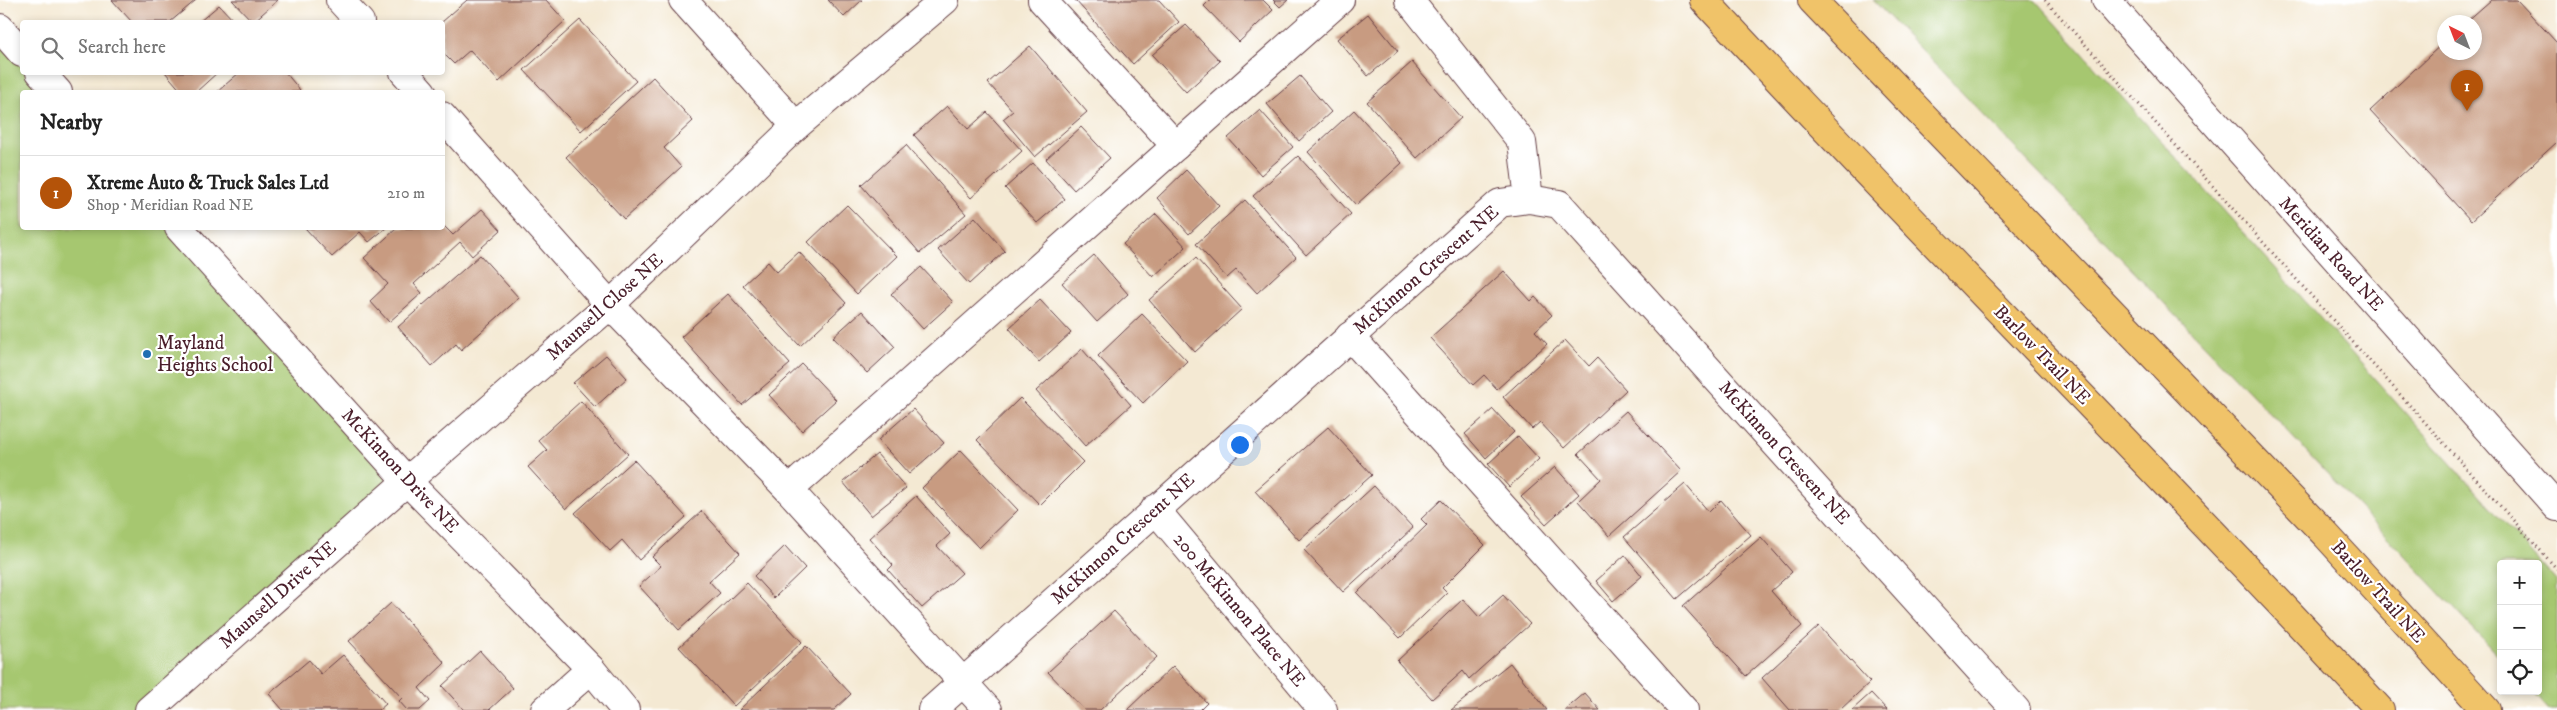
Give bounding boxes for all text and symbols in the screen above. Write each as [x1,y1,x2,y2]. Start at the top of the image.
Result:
north arrow [2437,15,2482,60]
search box [20,20,445,75]
icon: search [38,34,66,62]
text: Search here [78,36,166,59]
pin: 1 [2451,70,2483,111]
text: Nearby [40,110,102,136]
text: Xtreme Auto & Truck Sales Ltd [87,172,329,195]
text: 1 [53,183,59,203]
text: 210 m [387,183,425,203]
street label: Meridian Road NE [2274,192,2388,316]
text: Shop · Meridian Road NE [87,195,253,215]
street label: McKinnon Crescent NE [1349,201,1503,339]
street label: Maunsell Close NE [542,249,668,365]
street label: Barlow Trail NE [1989,300,2095,410]
place label: Mayland Heights School [157,332,273,377]
marker: Mayland Heights School [141,348,153,360]
street label: McKinnon Crescent NE [1713,376,1855,530]
street label: McKinnon Drive NE [336,404,464,538]
your location [1227,432,1253,458]
street label: McKinnon Crescent NE [1046,468,1200,610]
street label: 200 McKinnon Place NE [1168,528,1310,692]
street label: Maunsell Drive NE [215,536,341,654]
street label: Barlow Trail NE [2326,536,2430,648]
map controls [2497,560,2542,695]
button: + [2497,560,2542,605]
button: − [2497,605,2542,650]
button: locate [2497,650,2542,695]

